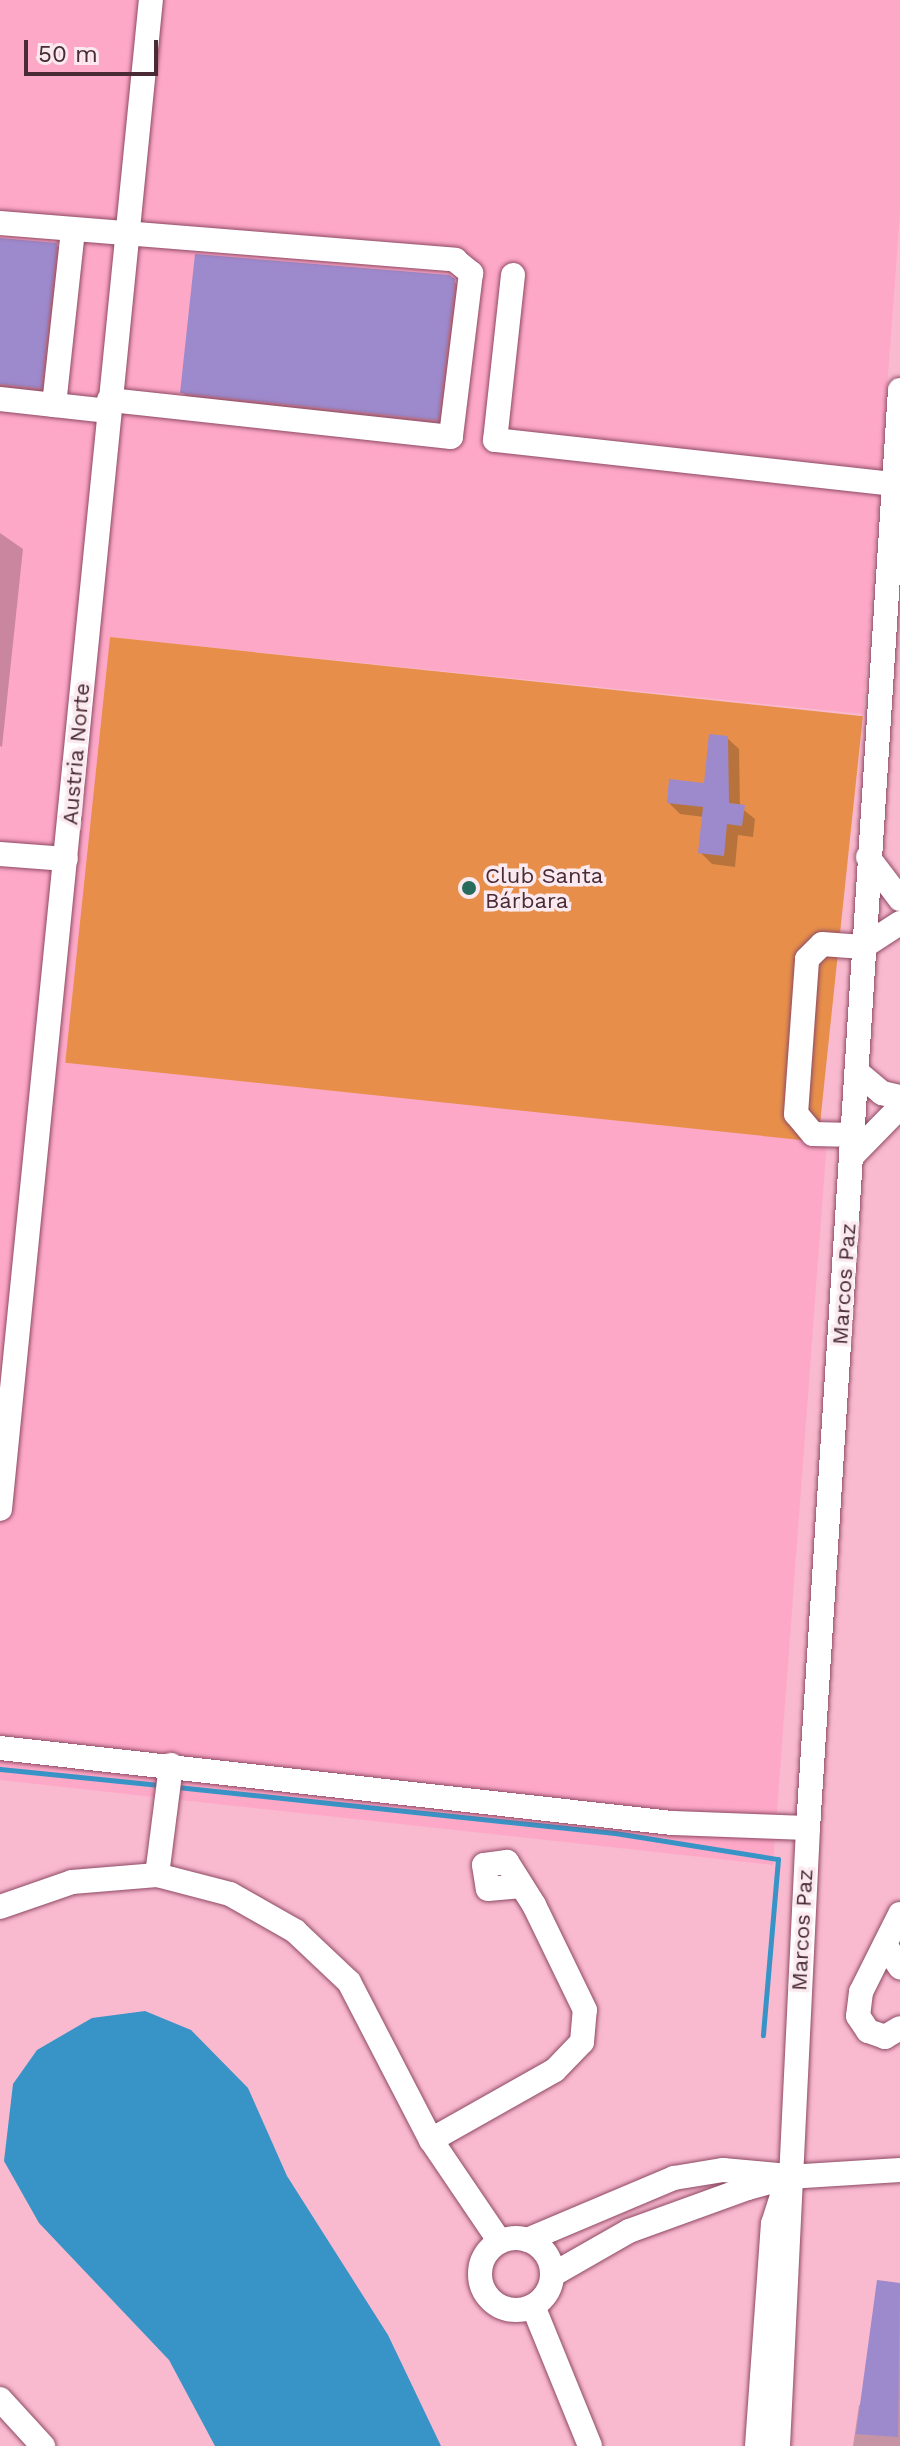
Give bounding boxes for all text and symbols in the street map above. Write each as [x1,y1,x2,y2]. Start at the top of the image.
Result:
scale bar [28,24,162,74]
text: 50 m [38,40,98,68]
street label: Austria Norte [57,682,95,826]
place label: Club Santa Bárbara [485,862,603,914]
marker: Club Santa Bárbara [460,879,478,897]
street label: Marcos Paz [827,1222,861,1346]
street label: Marcos Paz [786,1868,818,1992]

